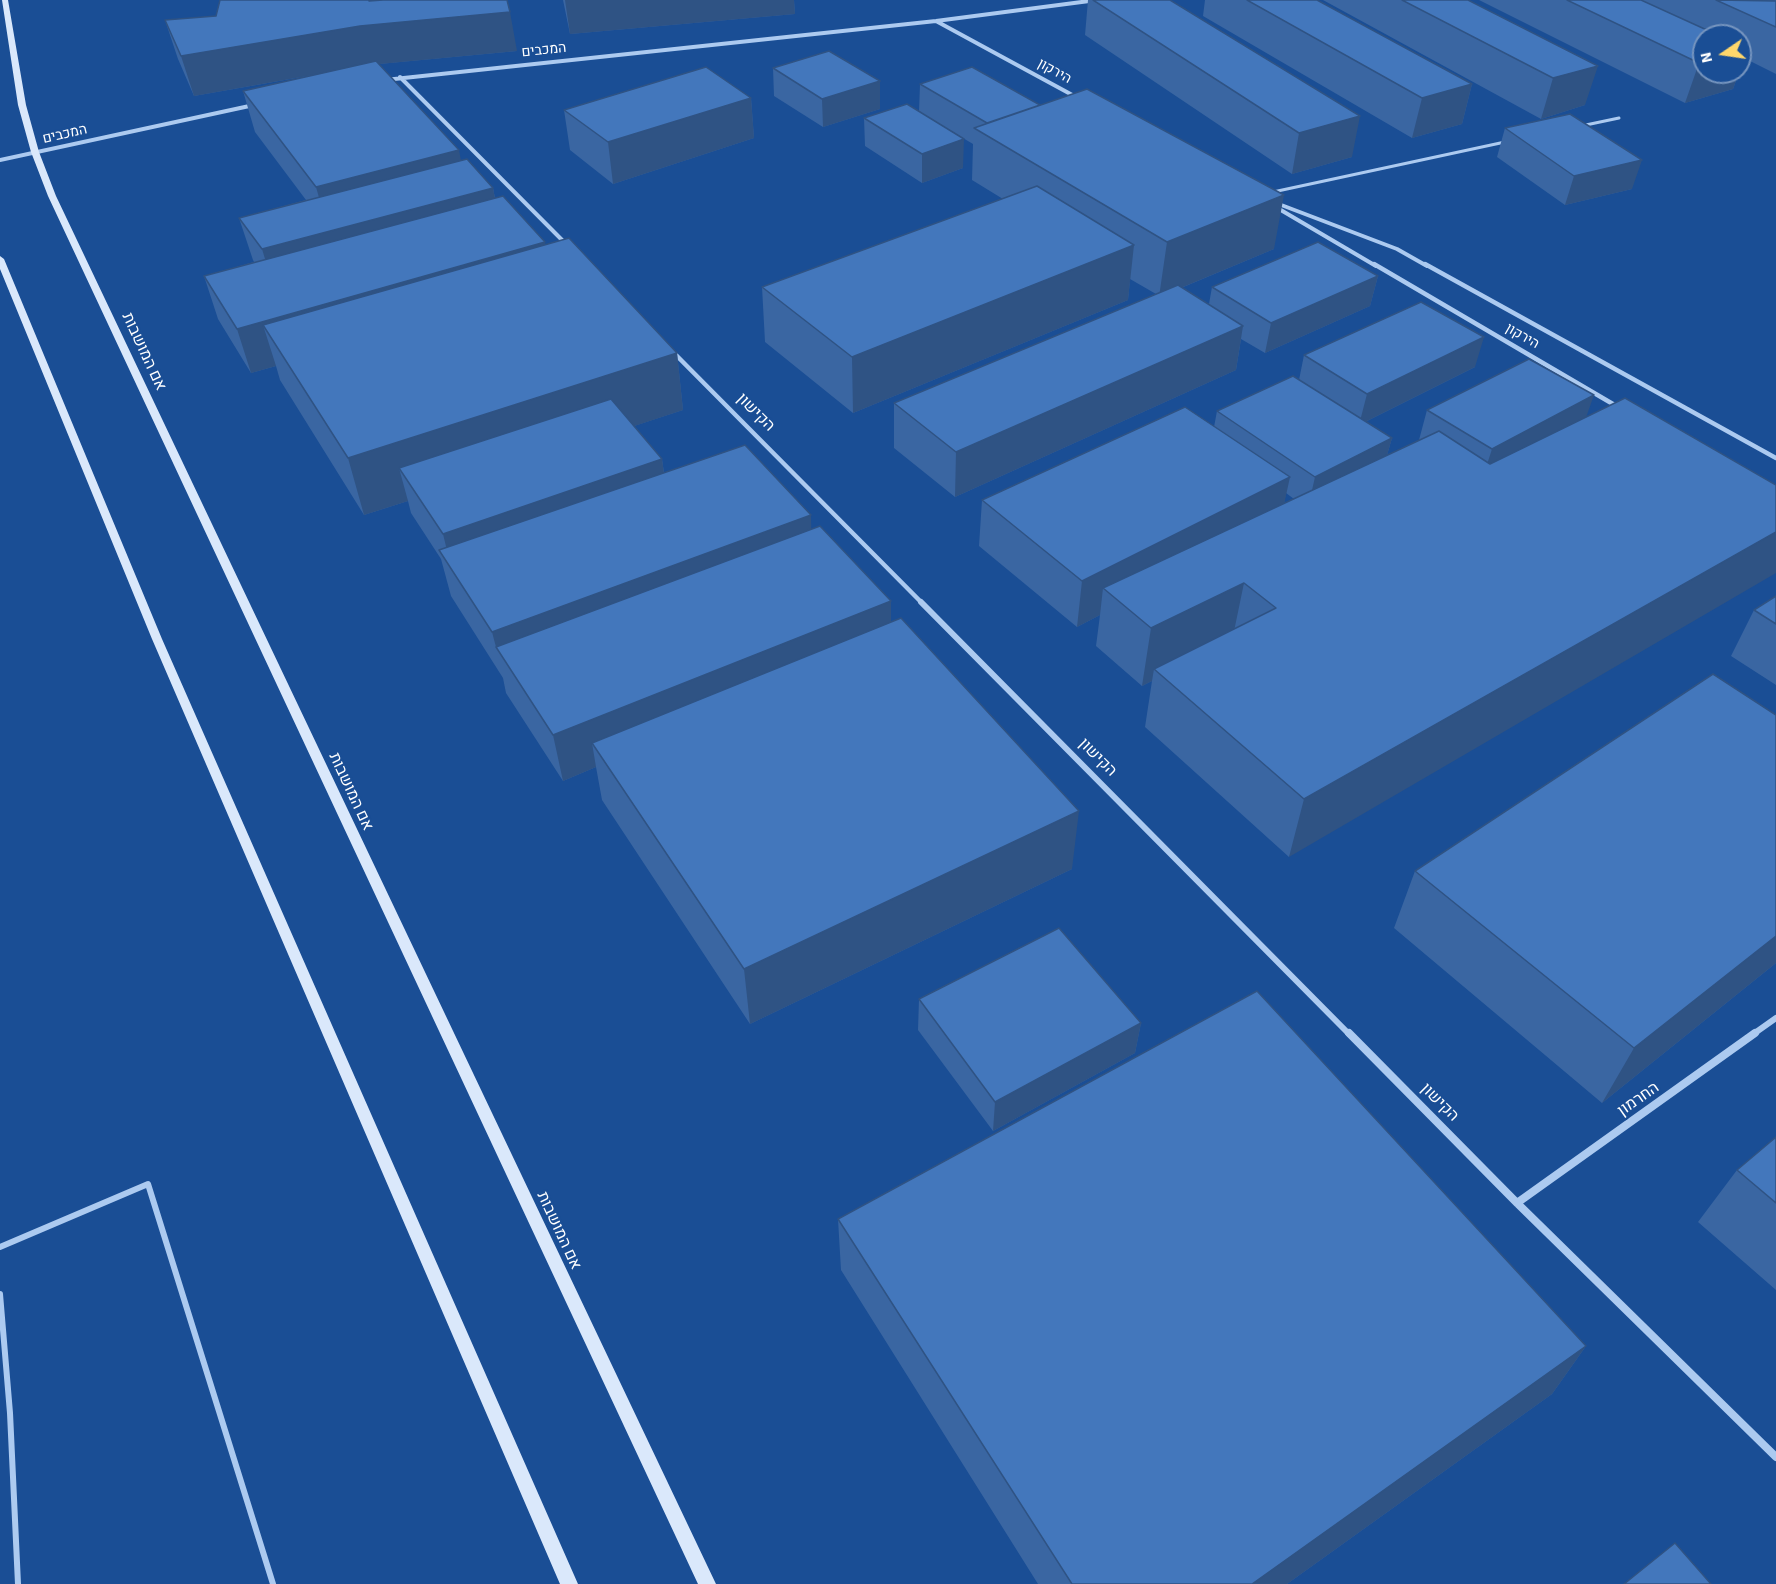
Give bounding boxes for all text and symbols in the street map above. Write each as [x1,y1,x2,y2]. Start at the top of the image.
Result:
north arrow [1692,24,1752,84]
street label: המכבים [521,40,567,62]
text: N [1694,50,1718,65]
street label: הירקון [1034,56,1074,88]
street label: המכבים [41,122,89,148]
street label: אם המושבות [117,310,169,394]
street label: הירקון [1502,321,1542,353]
street label: הקישון [732,390,778,436]
street label: הקישון [1074,735,1120,781]
street label: אם המושבות [324,750,376,834]
street label: החרמון [1614,1079,1664,1121]
street label: הקישון [1416,1080,1462,1126]
street label: אם המושבות [532,1189,584,1273]

